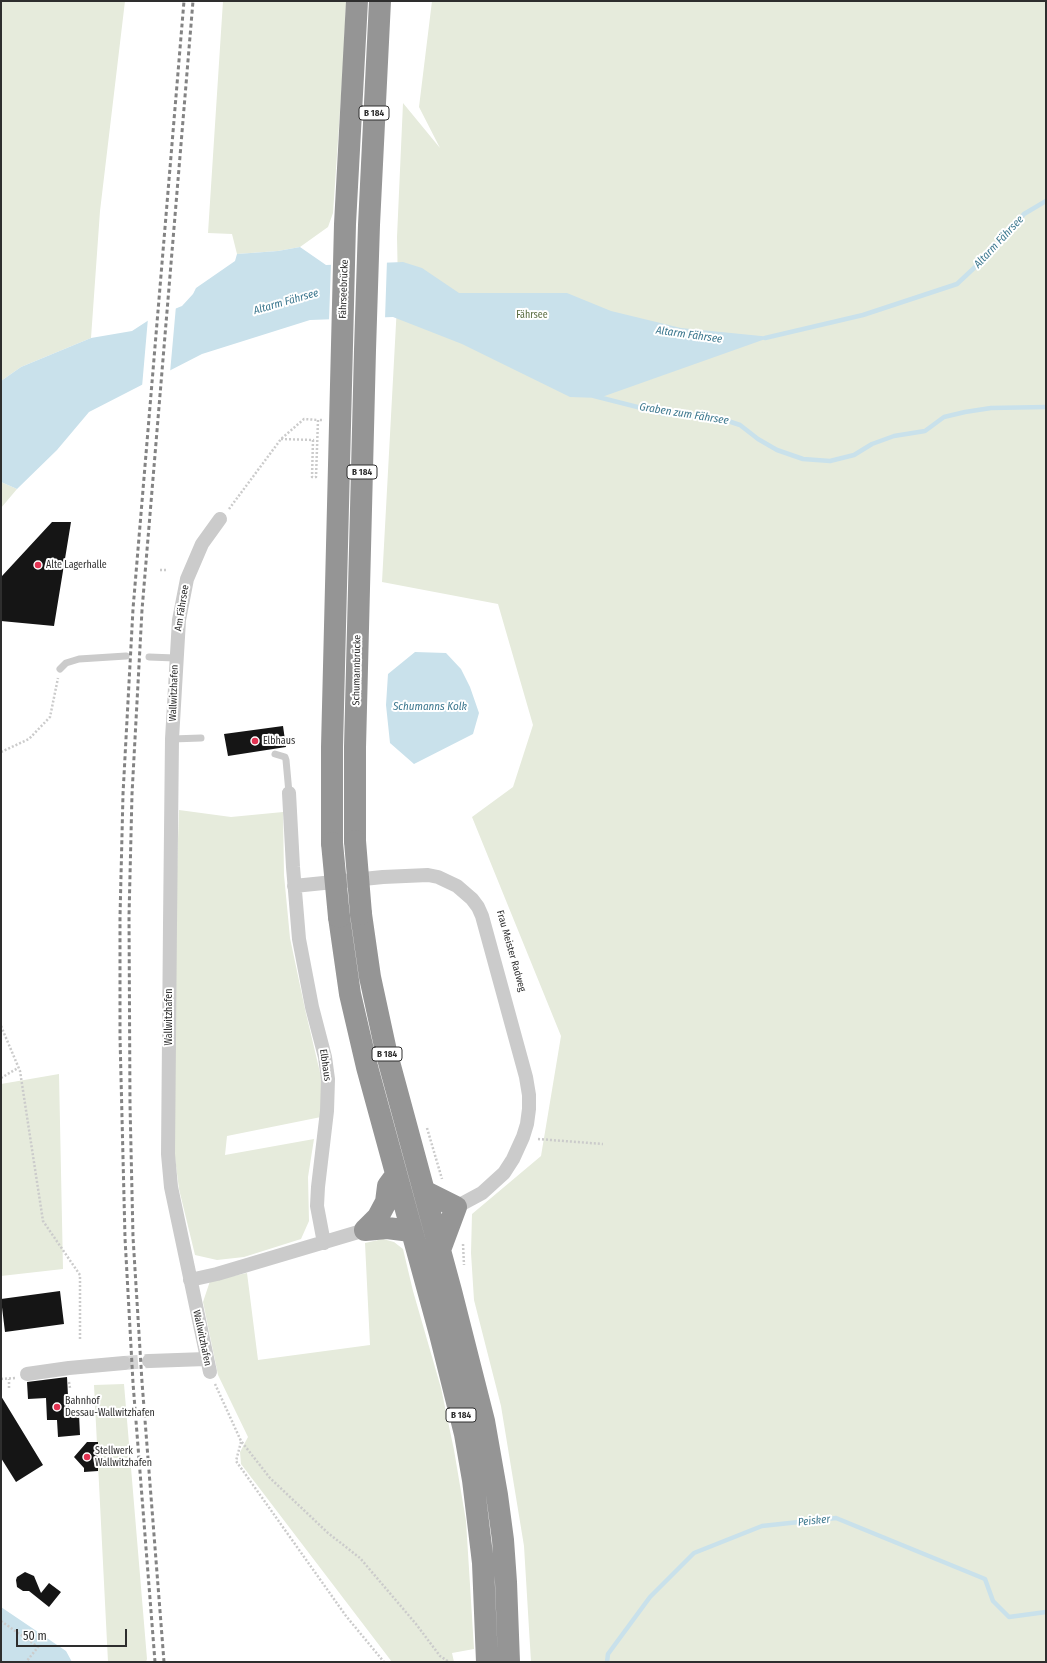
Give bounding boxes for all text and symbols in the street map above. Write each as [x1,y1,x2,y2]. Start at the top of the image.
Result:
road number: B 184 [359,106,389,120]
water label: Altarm Fährsee [971,213,1027,271]
street label: Fährseebrücke [337,259,351,319]
water label: Altarm Fährsee [252,286,320,318]
park label: Fährsee [516,309,548,321]
water label: Altarm Fährsee [655,324,723,346]
water label: Graben zum Fährsee [638,400,730,428]
road number: B 184 [347,465,377,479]
place label: Alte Lagerhalle [46,559,107,571]
marker: Alte Lagerhalle [33,560,43,570]
street label: Am Fährsee [172,584,192,632]
street label: Schumannbrücke [350,635,364,705]
street label: Wallwitzhafen [167,664,181,722]
water label: Schumanns Kolk [393,700,467,714]
place label: Elbhaus [263,735,295,747]
marker: Elbhaus [250,736,260,746]
street label: Frau Meister Radweg [494,909,528,993]
street label: Wallwitzhafen [163,989,175,1045]
road number: B 184 [372,1047,402,1061]
street label: Elbhaus [317,1048,333,1082]
street label: Wallwitzhafen [190,1309,214,1367]
place label: Bahnhof Dessau-Wallwitzhafen [65,1395,155,1418]
marker: Bahnhof Dessau-Wallwitzhafen [52,1402,62,1412]
road number: B 184 [446,1408,476,1422]
place label: Stellwerk Wallwitzhafen [95,1445,152,1468]
marker: Stellwerk Wallwitzhafen [82,1452,92,1462]
water label: Peisker [797,1513,831,1529]
scale bar [18,1621,129,1647]
text: 50 m [23,1629,47,1643]

